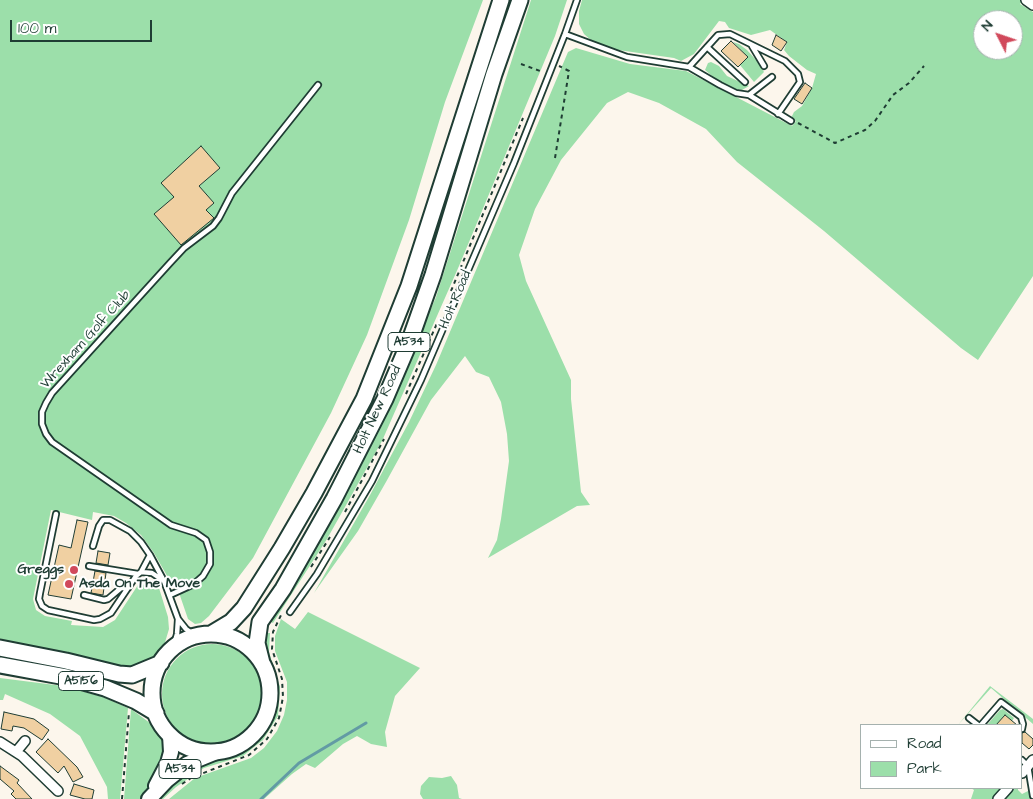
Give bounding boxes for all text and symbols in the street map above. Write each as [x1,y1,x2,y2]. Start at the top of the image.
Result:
scale bar [12,10,155,42]
north arrow [973,10,1023,60]
text: N [977,16,998,36]
text: 100 m [18,18,57,39]
street label: Holt Road [436,268,476,332]
street label: Wrexham Golf Club [37,287,135,393]
road number: A534 [388,332,430,352]
street label: Holt New Road [350,363,406,457]
place label: Greggs [18,562,64,578]
marker: Greggs [68,564,80,576]
place label: Asda On The Move [79,576,200,592]
marker: Asda On The Move [63,578,75,590]
road number: A5156 [58,671,104,690]
legend [860,724,1023,789]
text: Road [907,733,941,754]
text: Park [907,758,942,779]
road number: A534 [159,760,201,779]

